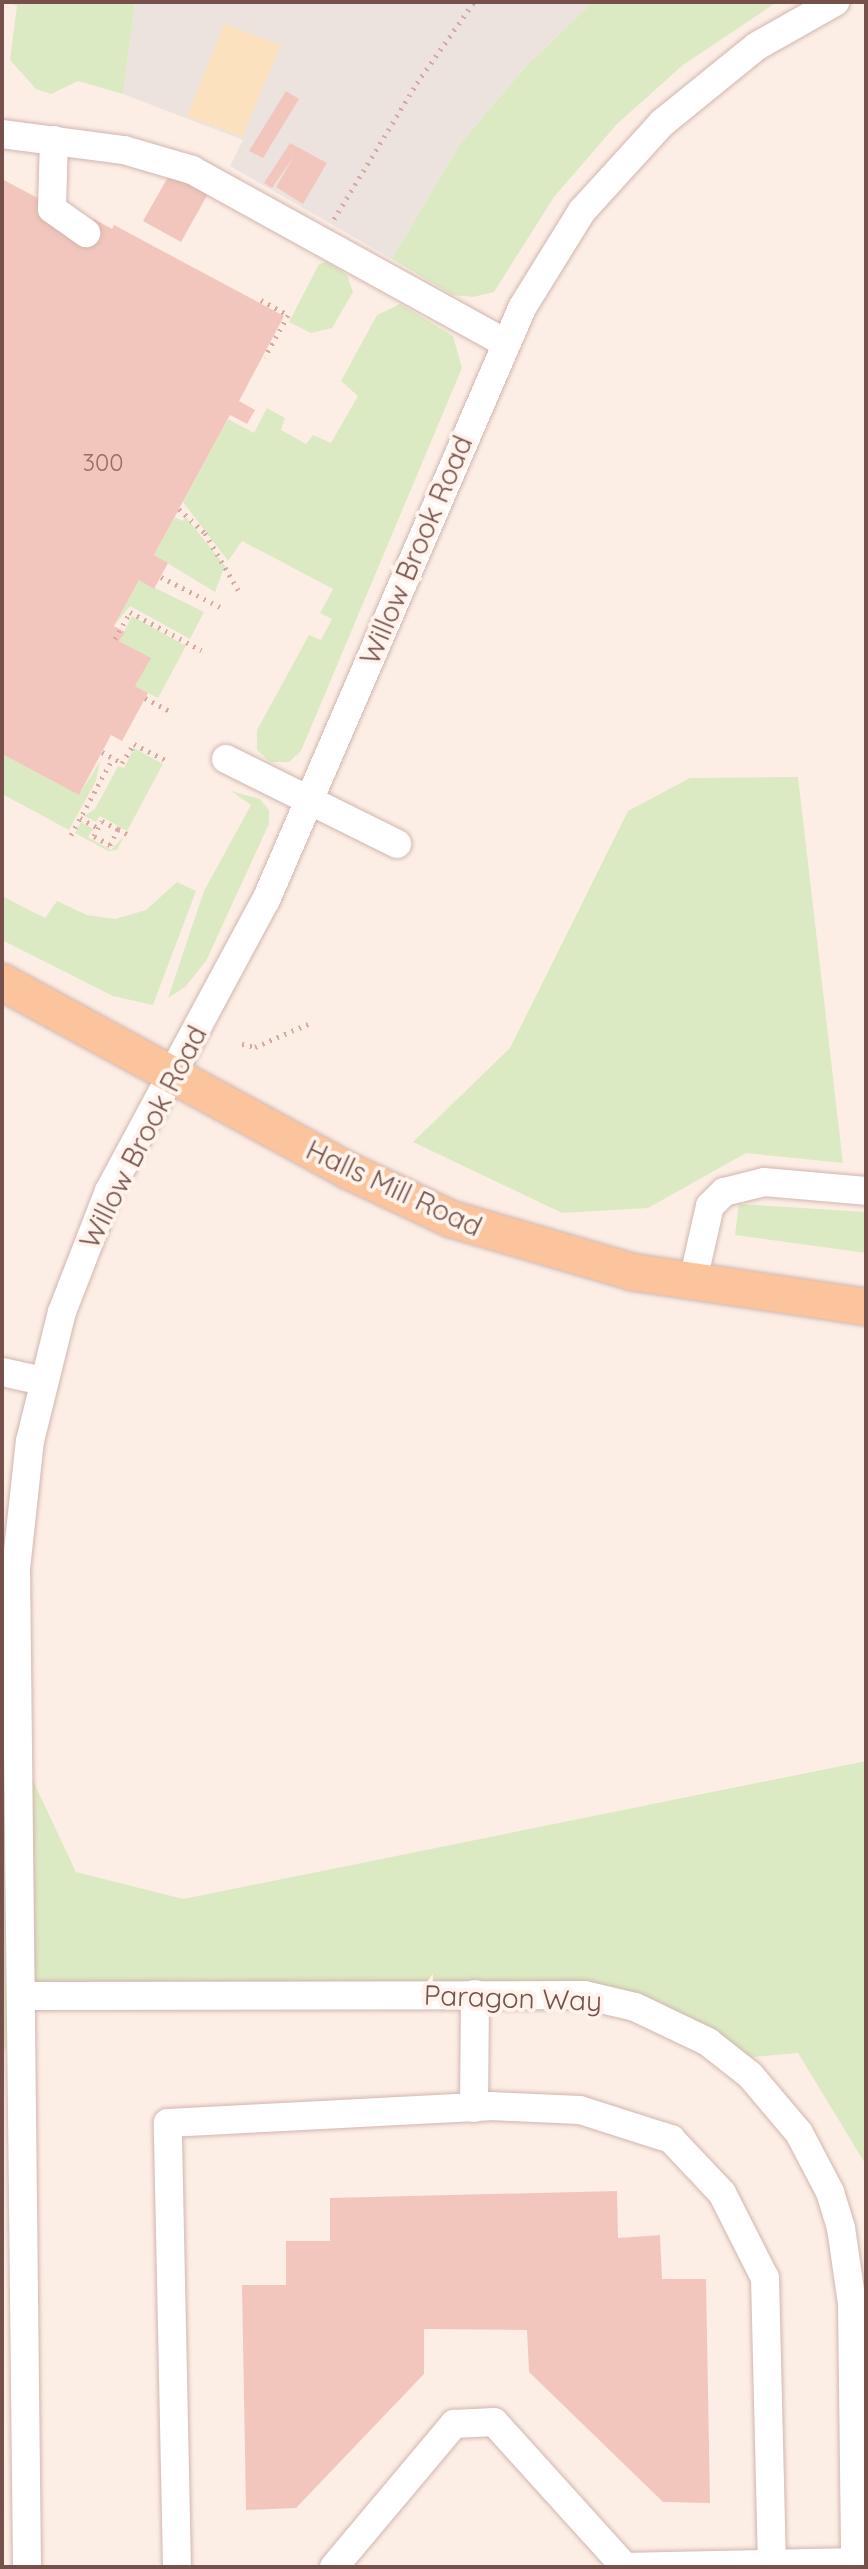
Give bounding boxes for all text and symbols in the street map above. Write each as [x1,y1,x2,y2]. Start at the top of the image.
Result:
street label: Willow Brook Road [353,430,479,670]
house number: 300 [82,449,124,477]
street label: Willow Brook Road [72,1020,214,1254]
street label: Halls Mill Road [301,1133,487,1243]
street label: Paragon Way [423,1978,603,2018]

